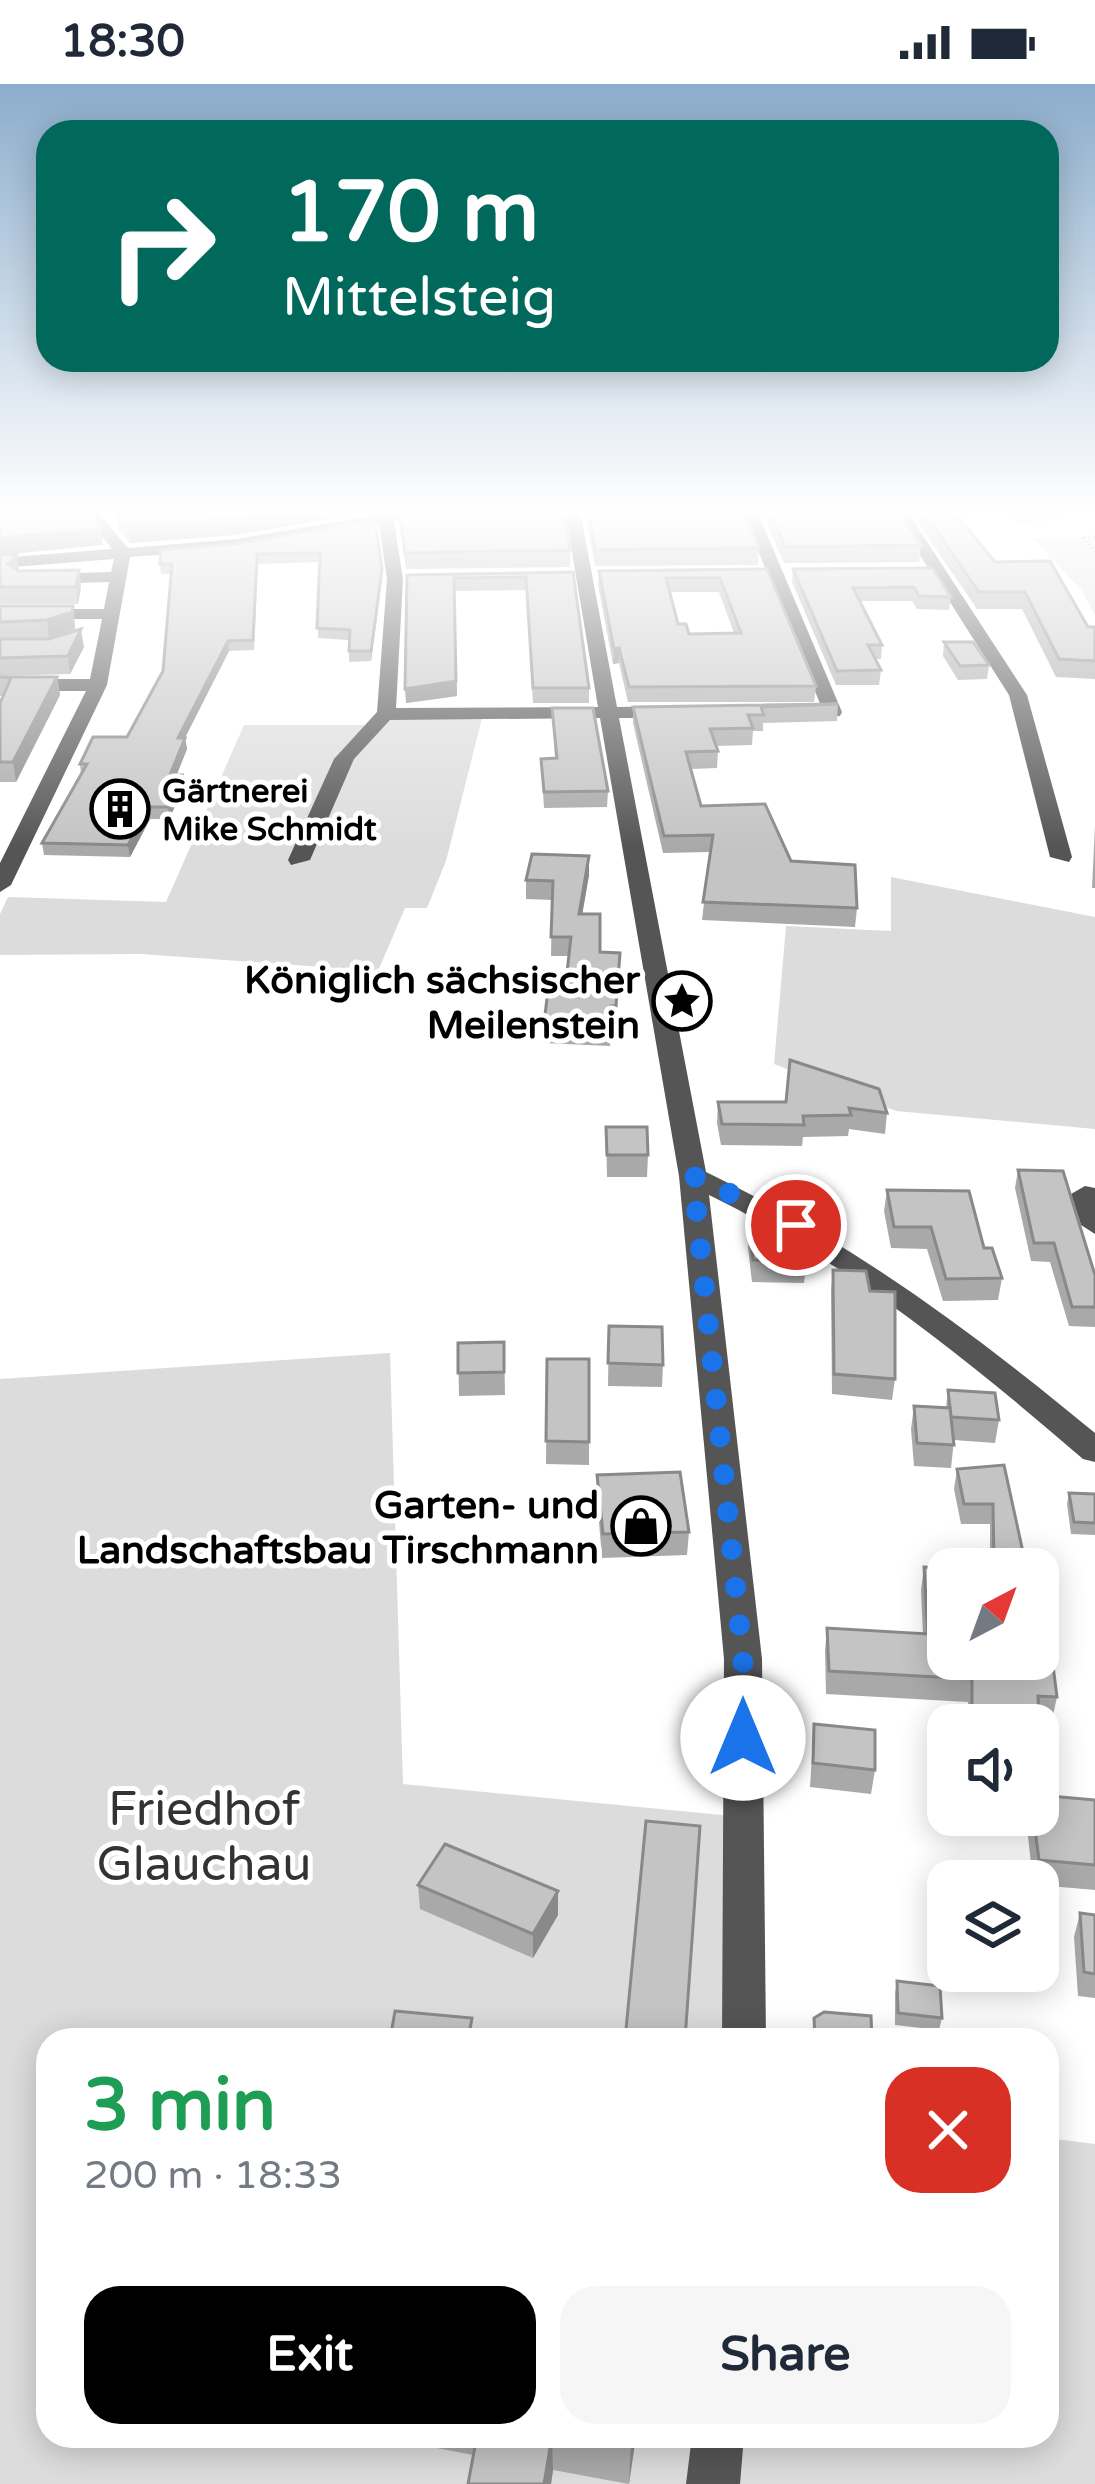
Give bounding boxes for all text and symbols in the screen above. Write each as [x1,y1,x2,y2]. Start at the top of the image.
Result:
text: 18:30 [60,15,185,69]
text: 170 m [282,163,539,264]
icon: right [84,168,240,324]
text: Mittelsteig [282,265,556,330]
place label: Gärtnerei Mike Schmidt [162,772,377,849]
building icon: Gärtnerei Mike Schmidt [89,778,151,840]
place label: Königlich sächsischer Meilenstein [244,957,641,1049]
place icon: Königlich sächsischer Meilenstein [651,970,713,1032]
pin [745,1174,847,1276]
icon: arrive [763,1192,829,1258]
place label: Garten- und Landschaftsbau Tirschmann [77,1482,599,1574]
shop icon: Garten- und Landschaftsbau Tirschmann [610,1495,672,1557]
north arrow [927,1548,1059,1680]
map controls [927,1548,1059,1992]
position arrow [680,1675,806,1801]
button: sound [927,1704,1059,1836]
park label: Friedhof Glauchau [96,1781,312,1894]
button: layers [927,1860,1059,1992]
text: 3 min [84,2063,276,2150]
button: close [885,2067,1011,2193]
text: 200 m · 18:33 [84,2152,342,2199]
button: Exit [84,2286,536,2424]
button: Share [560,2286,1011,2424]

